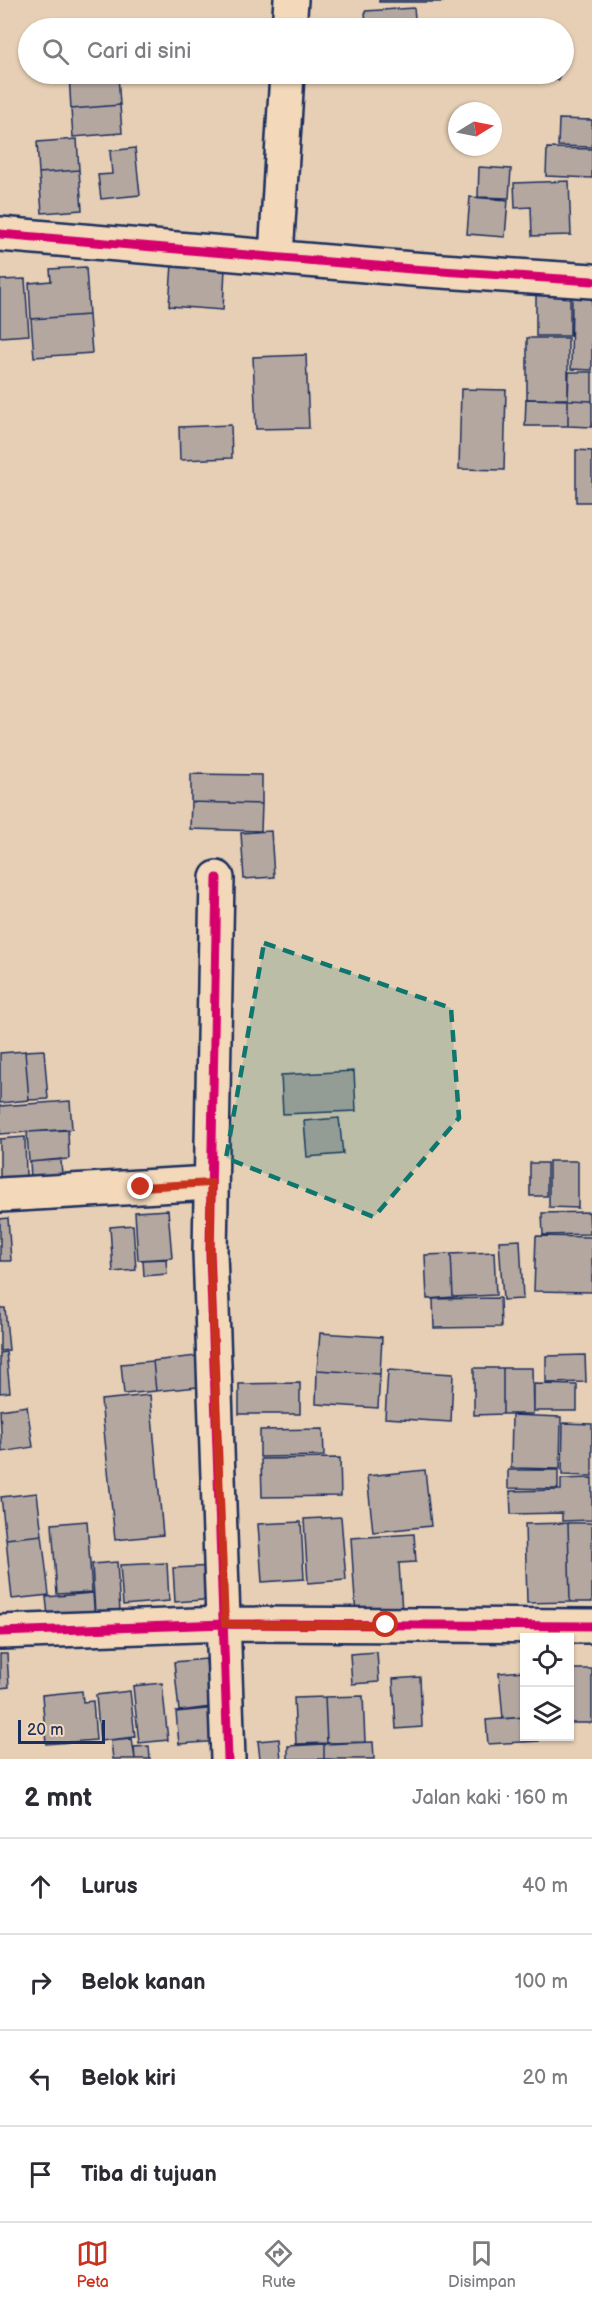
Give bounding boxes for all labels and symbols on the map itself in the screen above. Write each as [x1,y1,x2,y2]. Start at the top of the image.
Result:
north arrow [448,102,502,156]
route end [127,1173,153,1199]
route start [372,1611,398,1637]
scale bar [18,1717,105,1744]

